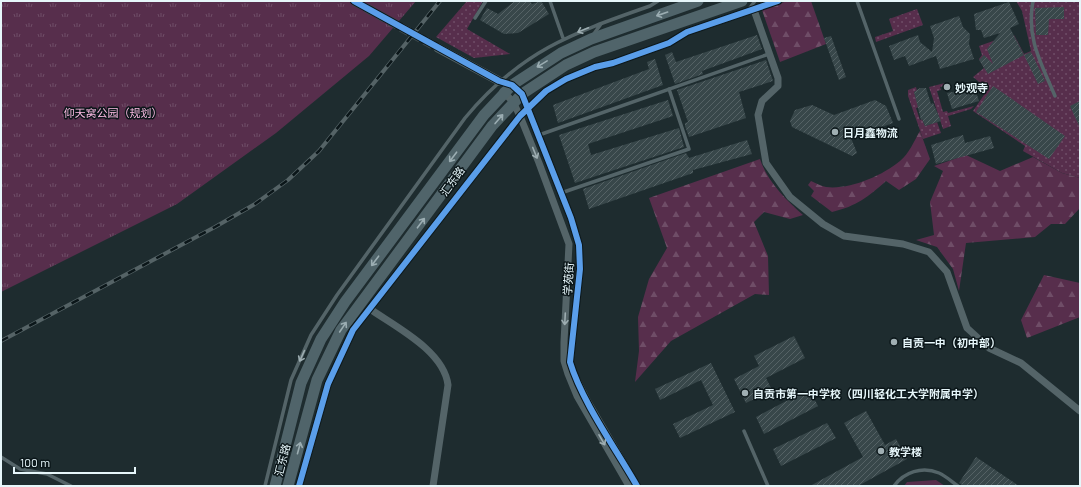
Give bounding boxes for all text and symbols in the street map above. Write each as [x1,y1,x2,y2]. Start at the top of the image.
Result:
one-way arrow [655,11,668,18]
one-way arrow [578,27,590,34]
one-way arrow [536,61,548,69]
place label: 妙观寺 [955,81,988,94]
marker: 妙观寺 [942,82,952,92]
park label: 仰天窝公园（规划） [64,106,163,119]
one-way arrow [494,113,503,124]
place label: 日月鑫物流 [843,126,898,139]
marker: 日月鑫物流 [830,127,840,137]
one-way arrow [532,146,539,158]
one-way arrow [449,151,457,162]
street label: 汇东路 [437,164,467,198]
one-way arrow [417,218,425,229]
one-way arrow [371,255,379,266]
street label: 学苑街 [560,262,576,296]
one-way arrow [561,312,568,325]
one-way arrow [340,321,348,333]
place label: 自贡一中（初中部） [902,336,1001,349]
marker: 自贡一中（初中部） [889,337,899,347]
one-way arrow [297,349,305,361]
place label: 自贡市第一中学校（四川轻化工大学附属中学） [753,387,984,400]
marker: 自贡市第一中学校（四川轻化工大学附属中学） [740,388,750,398]
one-way arrow [599,434,607,446]
street label: 汇东路 [272,442,292,478]
one-way arrow [295,442,303,455]
place label: 教学楼 [889,445,922,458]
marker: 教学楼 [876,446,886,456]
scale bar [14,449,135,475]
text: 100 m [20,455,50,469]

